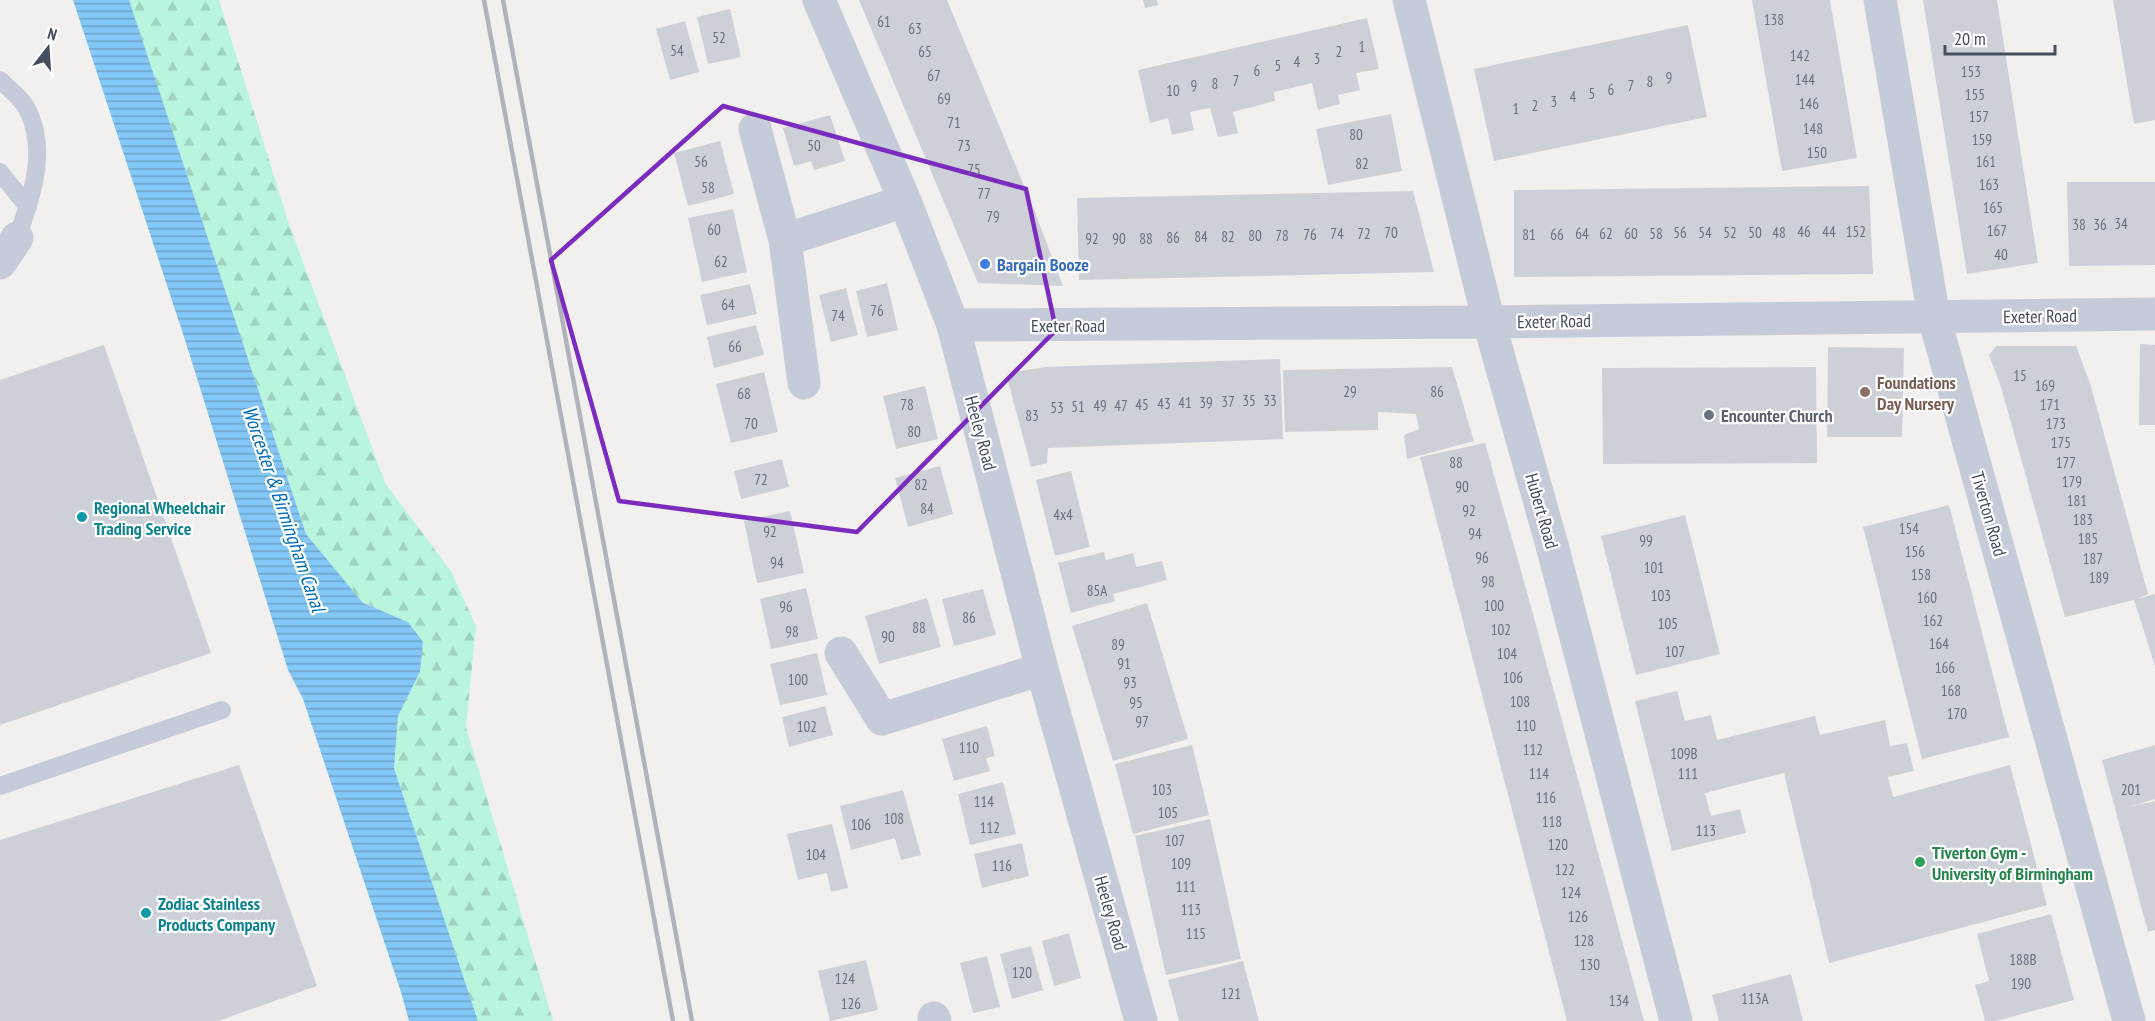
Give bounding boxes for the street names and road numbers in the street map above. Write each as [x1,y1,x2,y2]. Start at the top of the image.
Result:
street label: Exeter Road [2003,304,2077,328]
street label: Exeter Road [1517,309,1591,333]
street label: Exeter Road [1031,314,1105,337]
street label: Heeley Road [960,393,1002,473]
street label: Tiverton Road [1966,469,2012,559]
street label: Hubert Road [1520,471,1564,551]
street label: Heeley Road [1089,873,1133,953]

